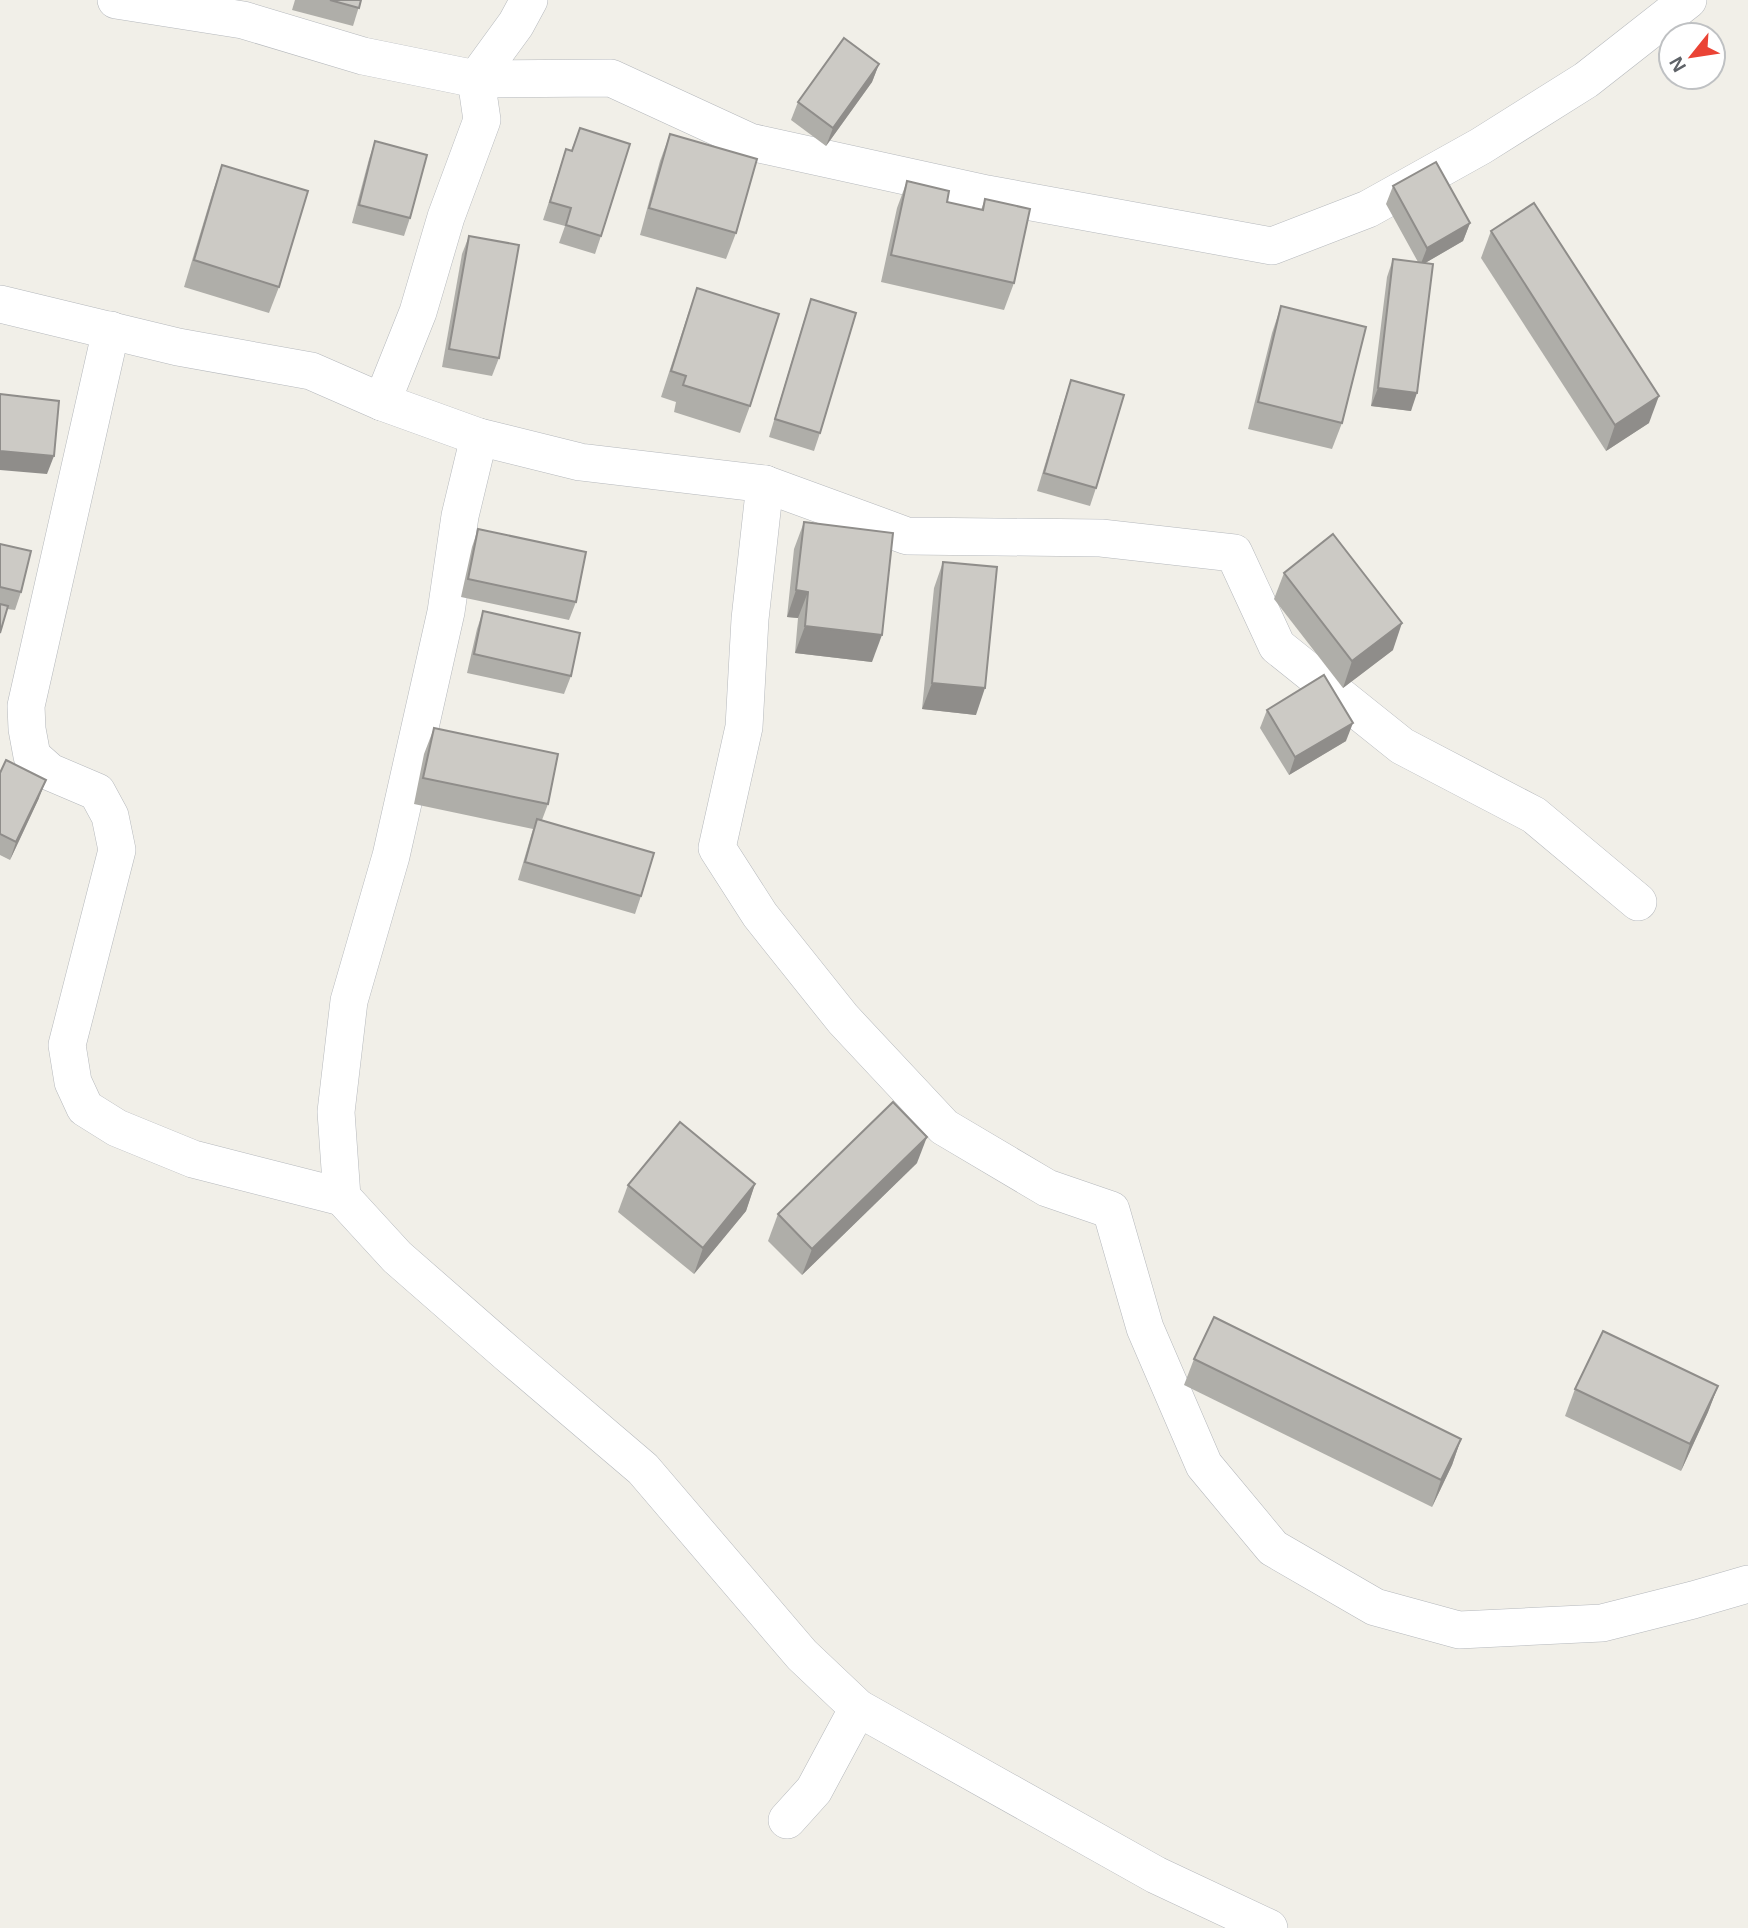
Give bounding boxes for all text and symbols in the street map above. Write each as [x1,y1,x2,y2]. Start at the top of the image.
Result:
north arrow [1657,21,1727,91]
text: N [1665,53,1690,75]

